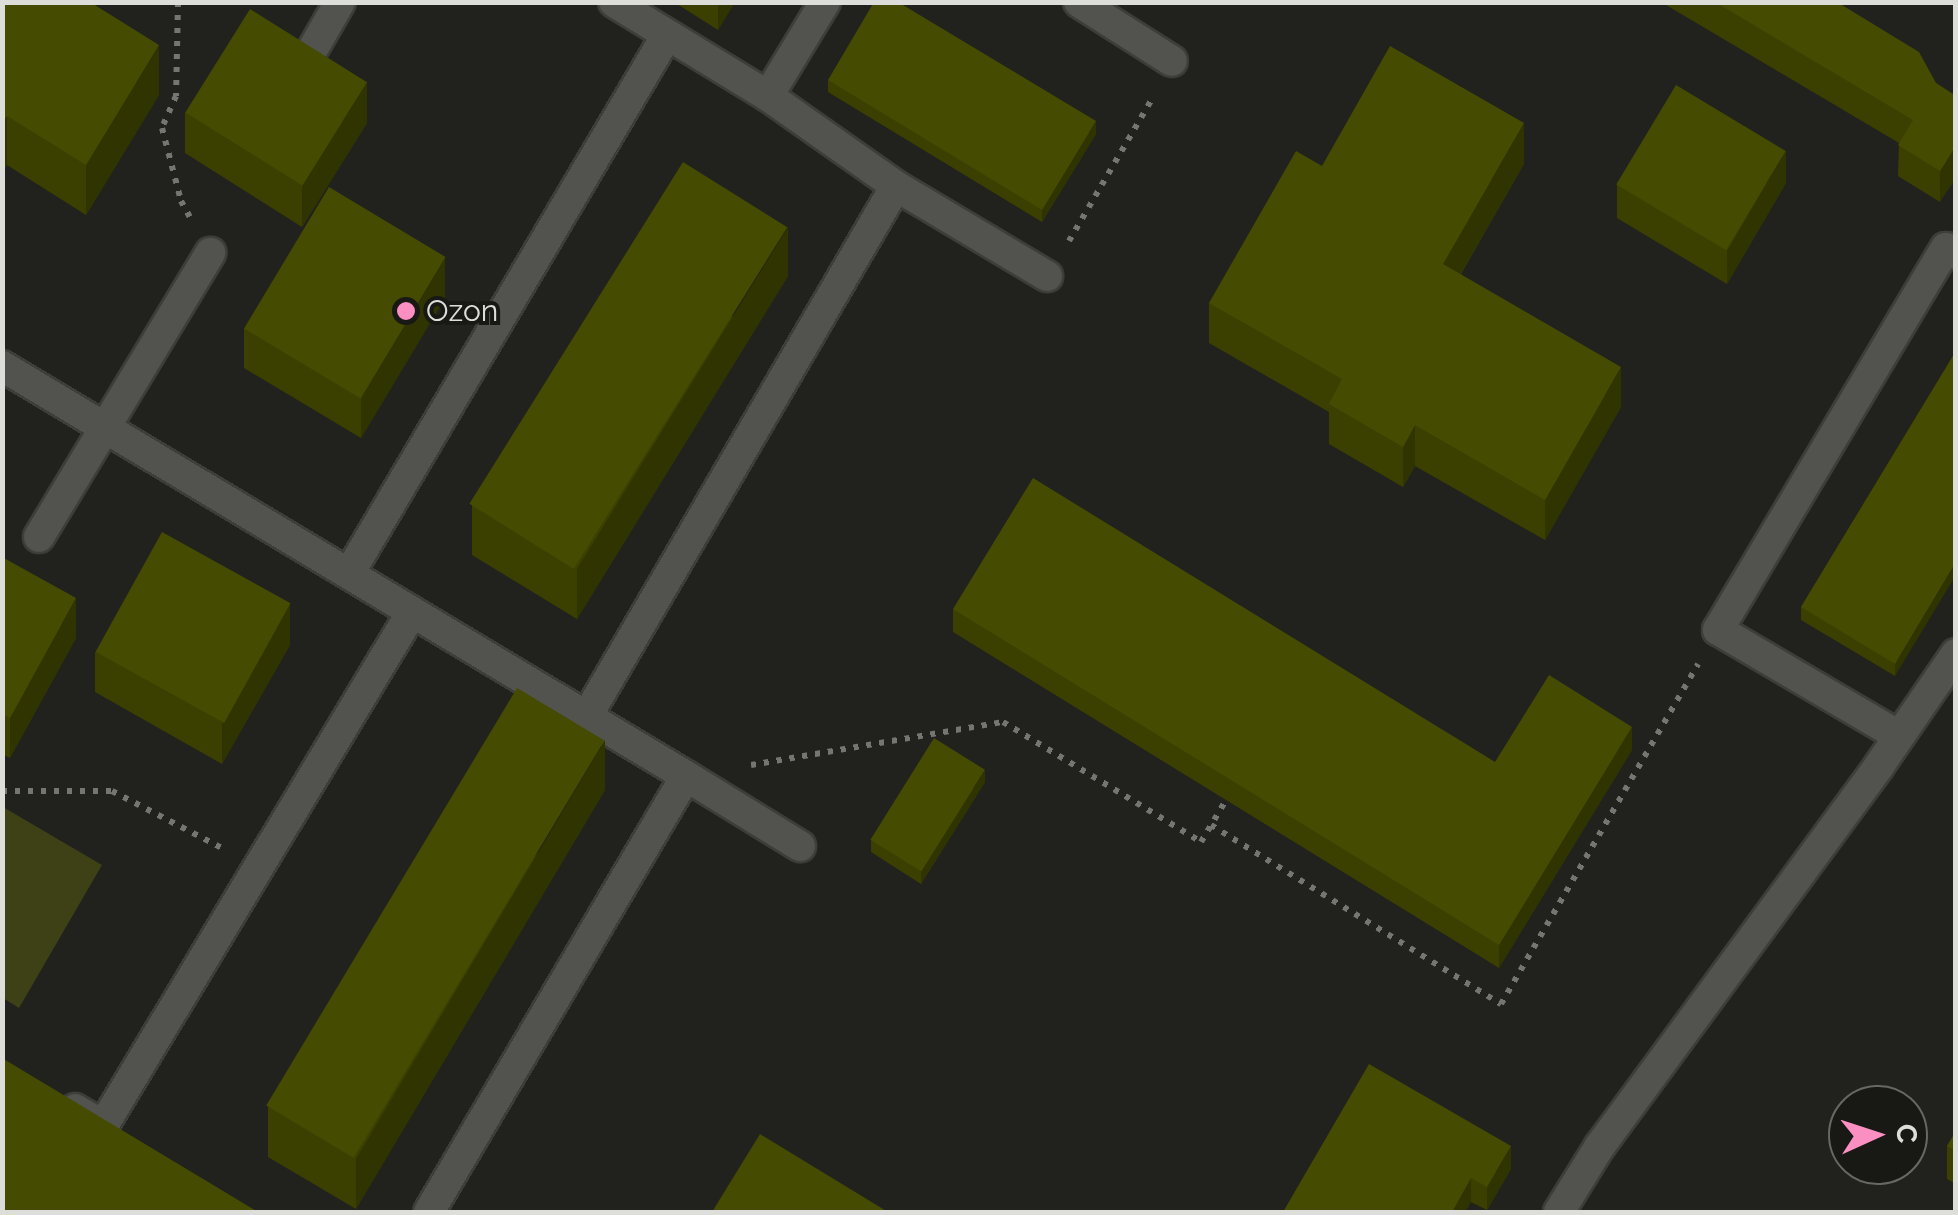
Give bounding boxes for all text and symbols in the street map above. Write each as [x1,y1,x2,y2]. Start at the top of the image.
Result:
place label: Ozon [426,293,498,329]
marker: Ozon [395,300,417,322]
north arrow [1828,1085,1928,1185]
text: С [1889,1123,1923,1144]

